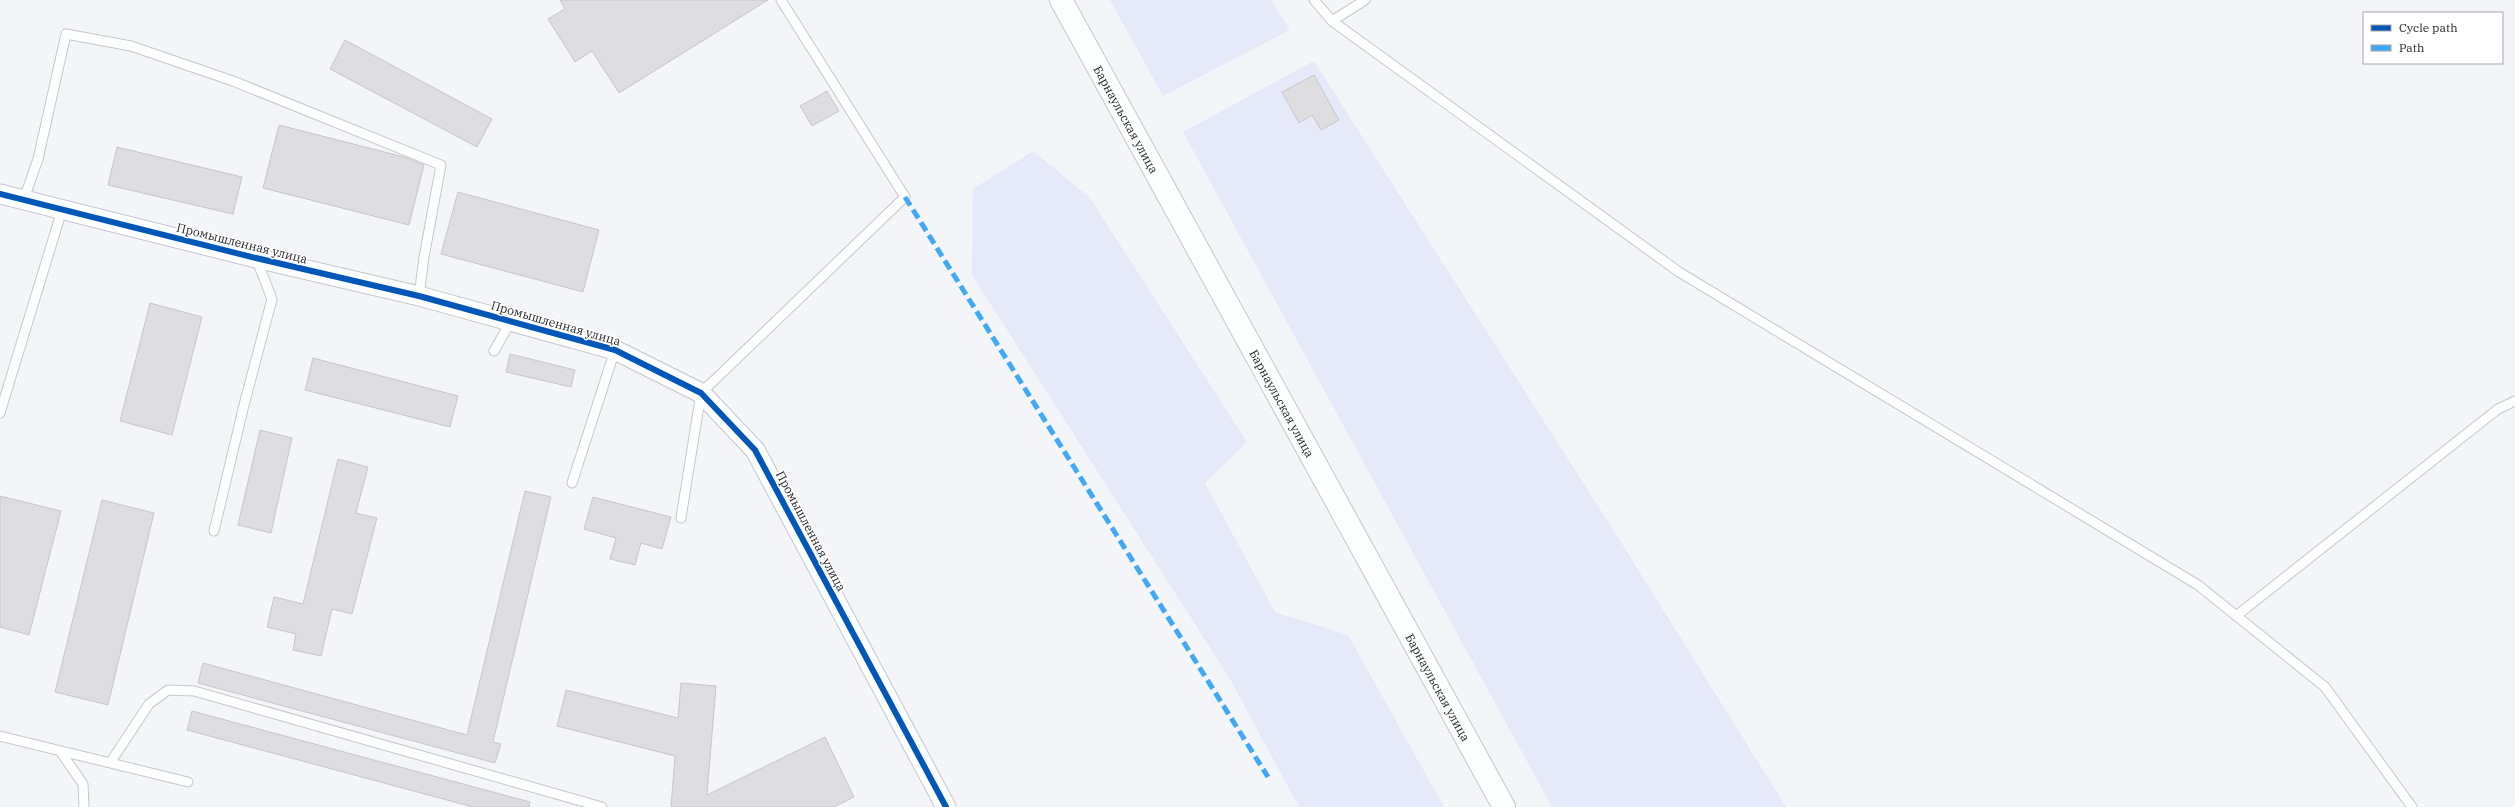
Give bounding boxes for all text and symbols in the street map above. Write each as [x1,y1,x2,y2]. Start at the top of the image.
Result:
legend [2363,12,2503,64]
text: Cycle path [2399,20,2458,35]
text: Path [2399,40,2425,55]
street label: Барнаульская улица [1091,63,1162,176]
street label: Промышленная улица [175,219,309,267]
street label: Промышленная улица [489,297,623,349]
street label: Барнаульская улица [1247,347,1318,460]
street label: Промышленная улица [773,468,849,594]
street label: Барнаульская улица [1403,631,1474,744]

